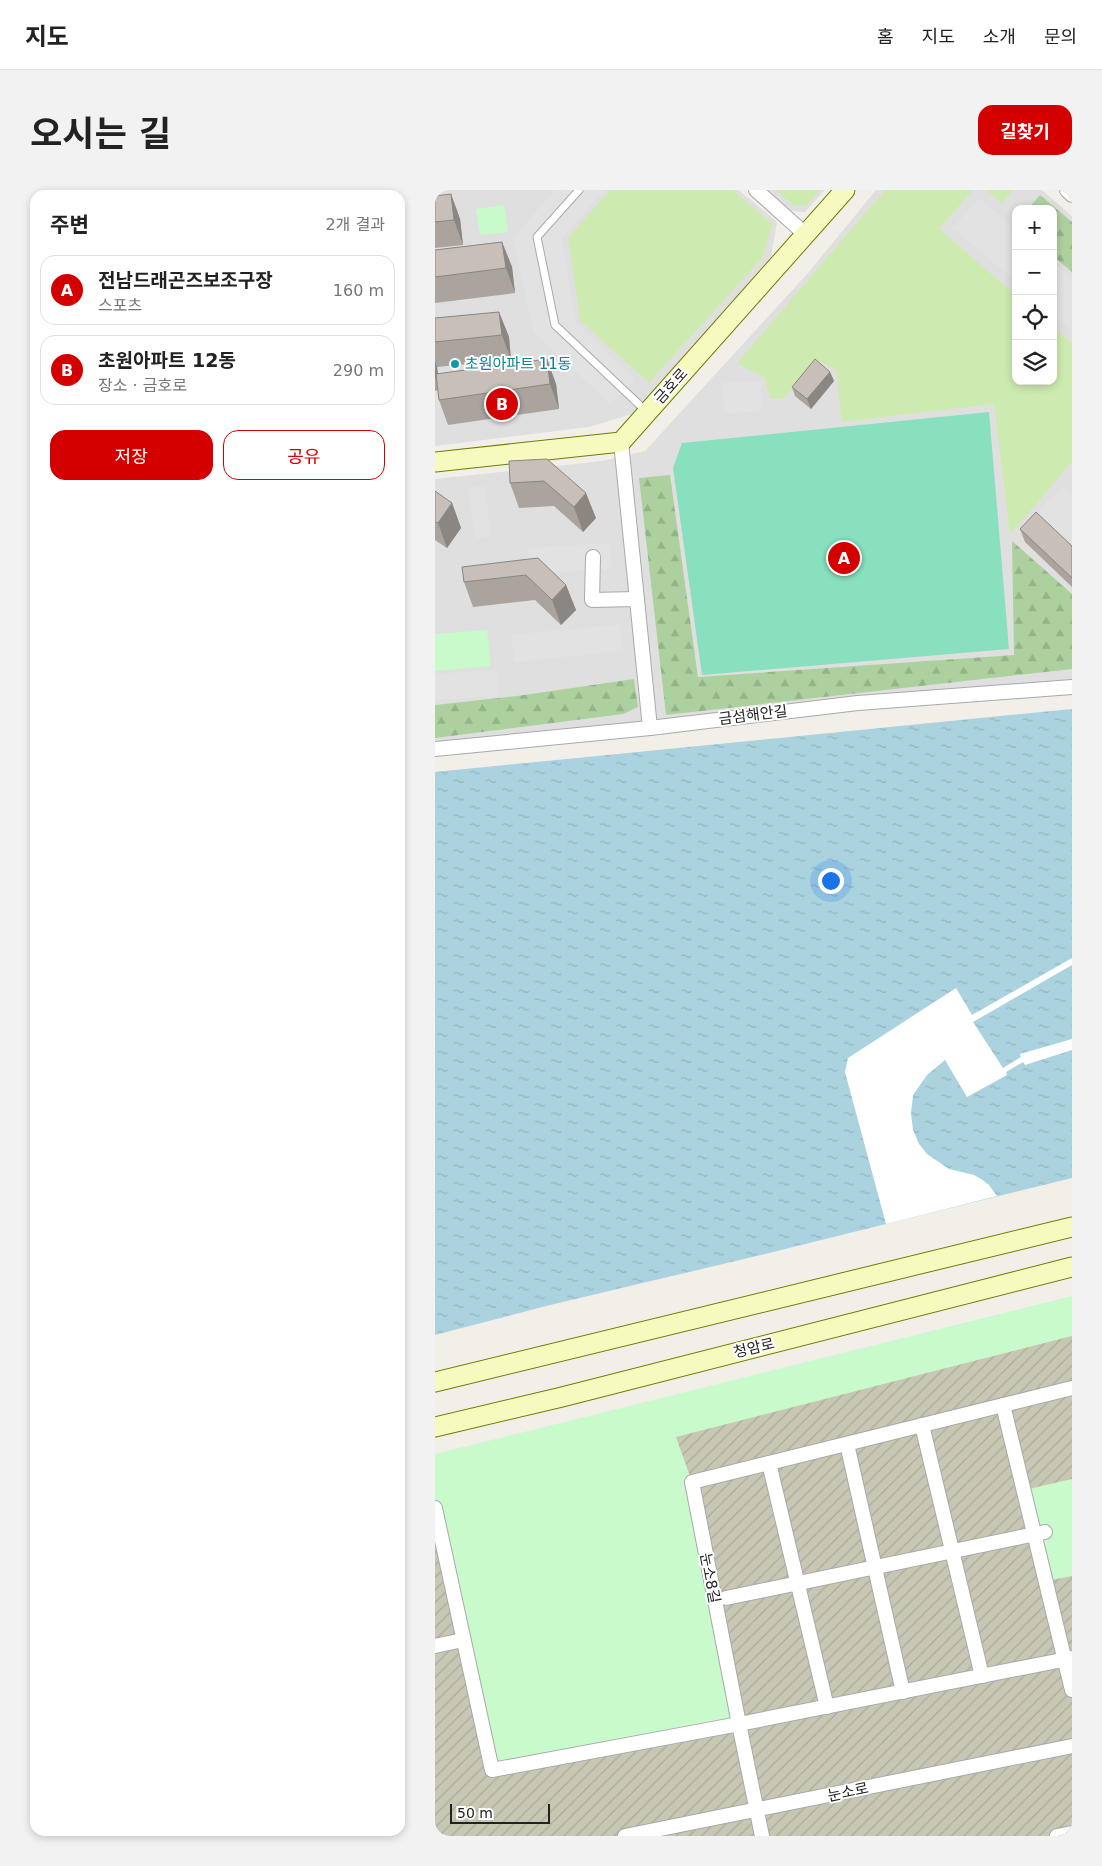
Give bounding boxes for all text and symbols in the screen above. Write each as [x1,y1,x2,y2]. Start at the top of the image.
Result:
text: 지도 [25,23,69,51]
text: 홈 [877,26,894,47]
text: 지도 [922,26,955,47]
text: 소개 [983,26,1016,47]
text: 문의 [1044,26,1077,47]
button: 길찾기 [978,105,1072,155]
text: 오시는 길 [30,114,171,154]
map controls [1012,205,1057,385]
button: + [1012,205,1057,250]
text: 주변 [50,213,89,237]
text: 2개 결과 [326,215,385,234]
button: − [1012,250,1057,295]
text: 전남드래곤즈보조구장 [98,269,273,291]
text: A [61,281,73,300]
text: 160 m [333,281,384,300]
button: locate [1012,295,1057,340]
text: 스포츠 [98,296,142,315]
button: layers [1012,340,1057,385]
text: 초원아파트 12동 [98,349,236,371]
place label: 초원아파트 11동 [465,355,572,373]
marker: 초원아파트 11동 [449,358,461,370]
text: B [61,361,73,380]
text: 290 m [333,361,384,380]
street label: 금호로 [650,365,692,407]
text: 장소 · 금호로 [98,376,187,395]
pin: B [486,385,518,423]
button: 저장 [50,430,213,480]
button: 공유 [223,430,385,480]
pin: A [828,539,860,577]
street label: 금섬해안길 [718,702,788,728]
your location [818,868,844,894]
street label: 청암로 [732,1334,776,1362]
street label: 눈소8길 [696,1551,724,1605]
street label: 눈소로 [826,1779,870,1805]
scale bar [450,1801,550,1824]
text: 50 m [457,1805,493,1821]

